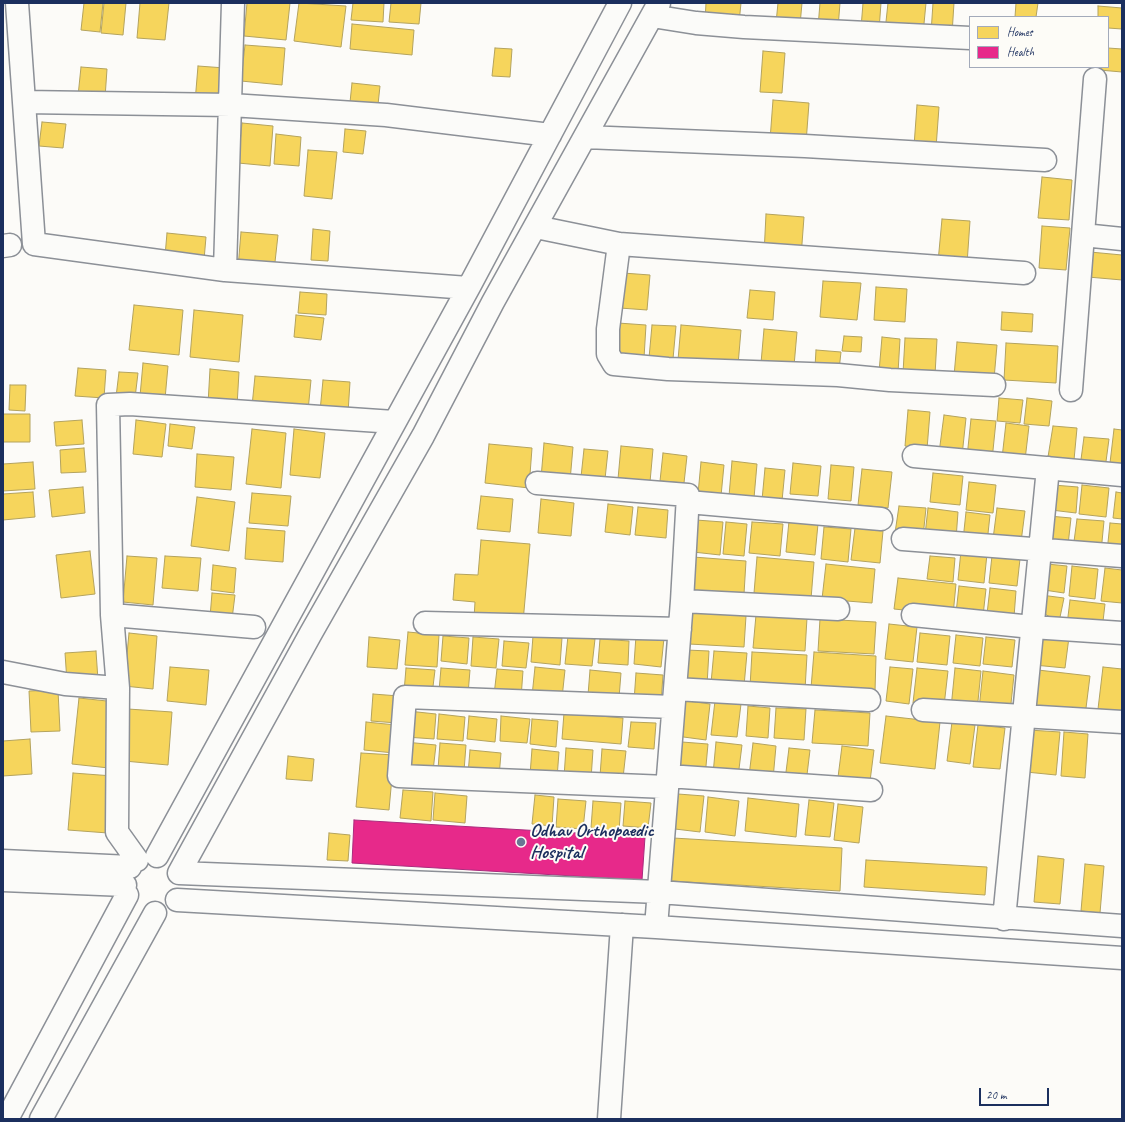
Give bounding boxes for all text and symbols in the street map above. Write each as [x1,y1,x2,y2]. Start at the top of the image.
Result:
legend [969,16,1109,68]
text: Homes [1007,24,1033,40]
text: Health [1007,44,1034,60]
place label: Odhav Orthopaedic Hospital [530,820,654,864]
marker: Odhav Orthopaedic Hospital [515,836,527,848]
scale bar [981,1080,1051,1106]
text: 20 m [986,1087,1006,1103]

